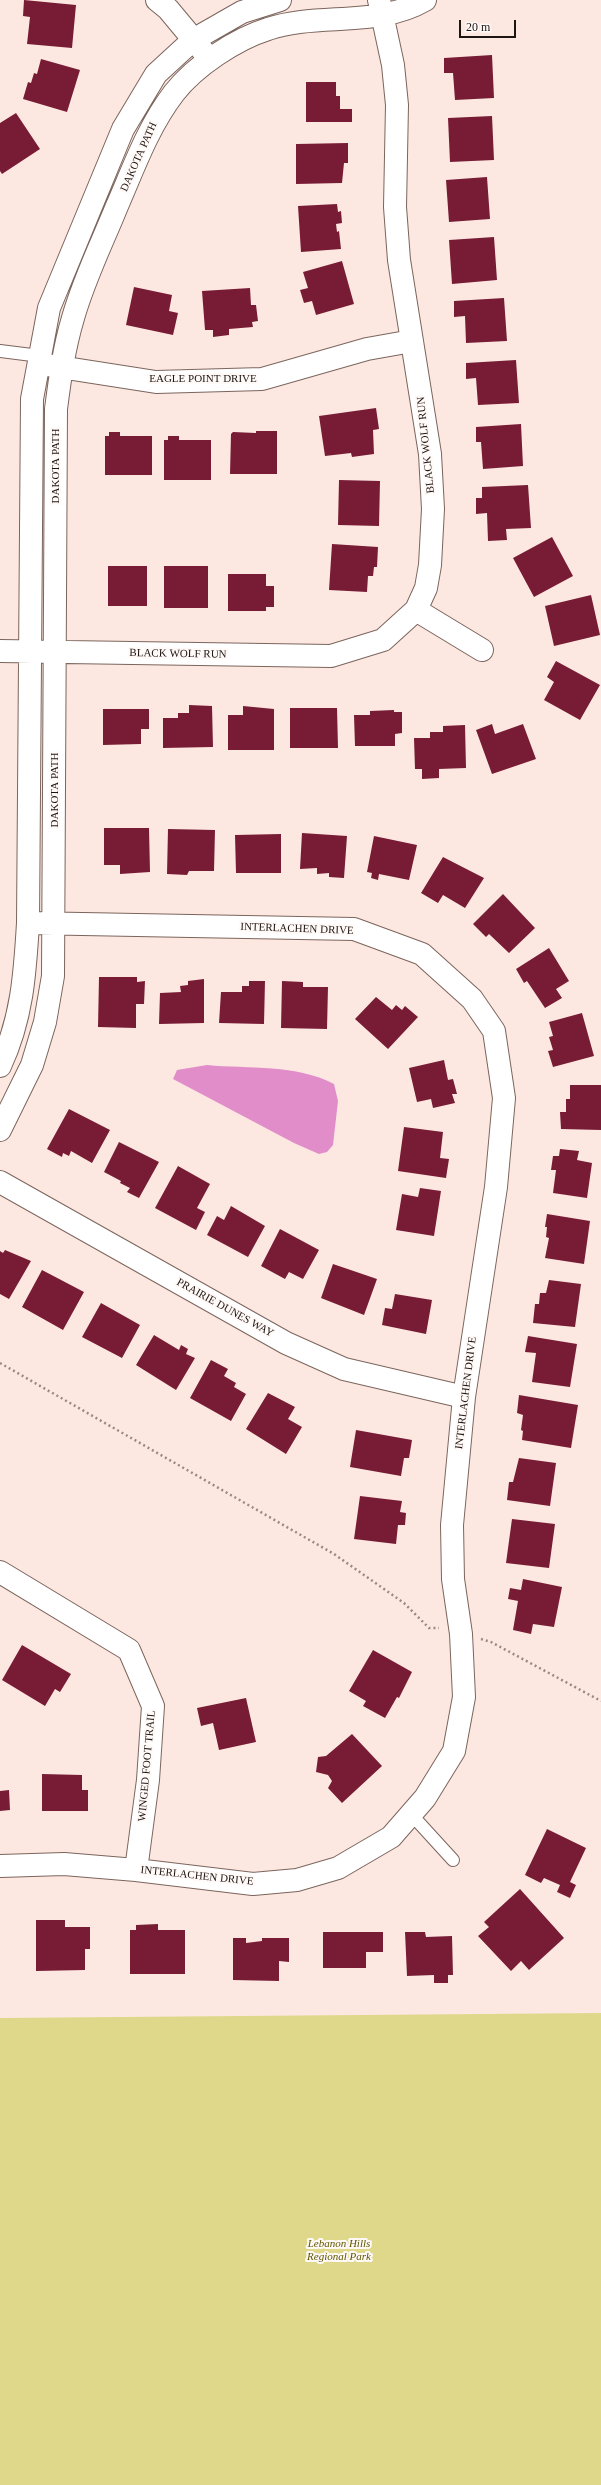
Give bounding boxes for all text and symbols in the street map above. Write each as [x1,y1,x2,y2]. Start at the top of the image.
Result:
scale bar [461,12,518,38]
text: 20 m [466,20,490,34]
street label: DAKOTA PATH [118,120,160,194]
street label: EAGLE POINT DRIVE [149,372,257,386]
street label: BLACK WOLF RUN [414,396,438,494]
street label: DAKOTA PATH [49,429,63,503]
street label: BLACK WOLF RUN [129,647,227,661]
street label: DAKOTA PATH [48,753,62,827]
street label: INTERLACHEN DRIVE [240,920,354,938]
street label: PRAIRIE DUNES WAY [174,1276,276,1340]
street label: INTERLACHEN DRIVE [453,1336,479,1450]
street label: WINGED FOOT TRAIL [136,1710,158,1822]
street label: INTERLACHEN DRIVE [140,1864,254,1888]
park label: Lebanon Hills Regional Park [307,2237,371,2263]

